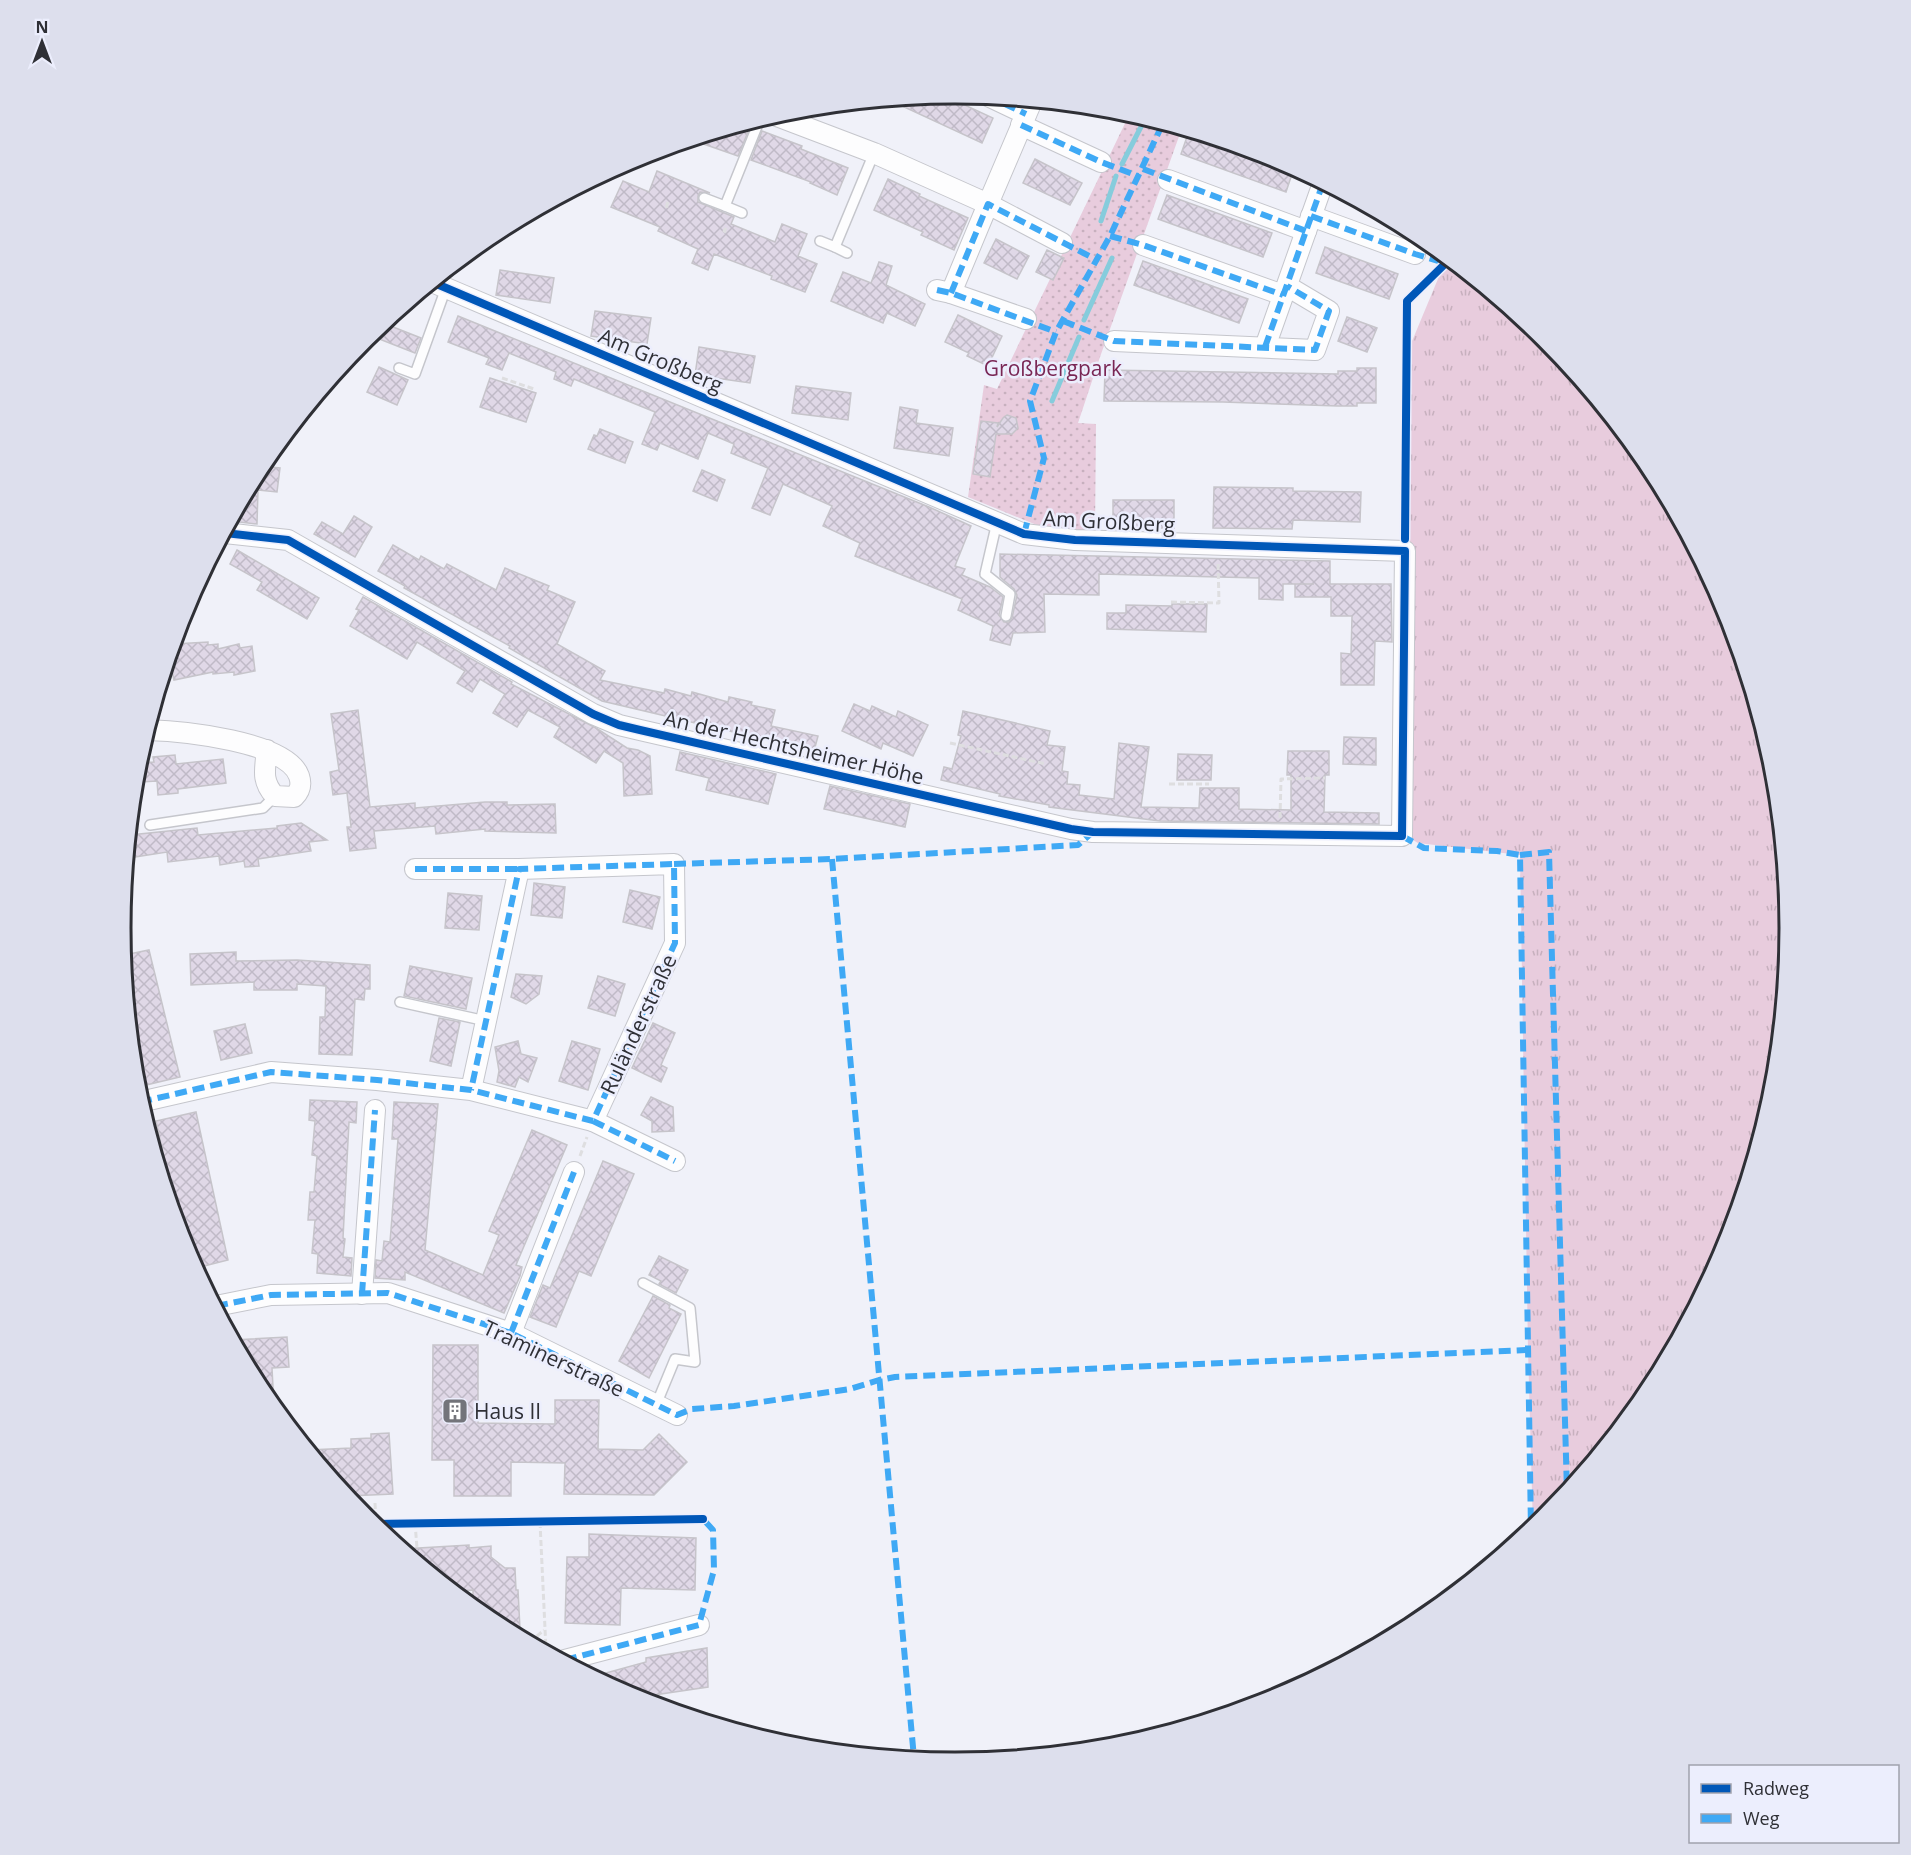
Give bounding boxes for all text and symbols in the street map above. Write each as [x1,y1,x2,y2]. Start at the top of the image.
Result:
north arrow [12,12,72,72]
text: N [35,16,49,38]
street label: Am Großberg [595,321,727,399]
park label: Großbergpark [984,354,1122,382]
street label: Am Großberg [1042,504,1176,538]
street label: An der Hechtsheimer Höhe [661,703,927,791]
street label: Ruländerstraße [593,949,683,1099]
street label: Traminerstraße [479,1313,629,1403]
building icon: Haus II [440,1396,470,1426]
place label: Haus II [474,1397,541,1425]
legend [1689,1765,1899,1843]
text: Radweg [1743,1776,1809,1800]
text: Weg [1743,1806,1780,1830]

